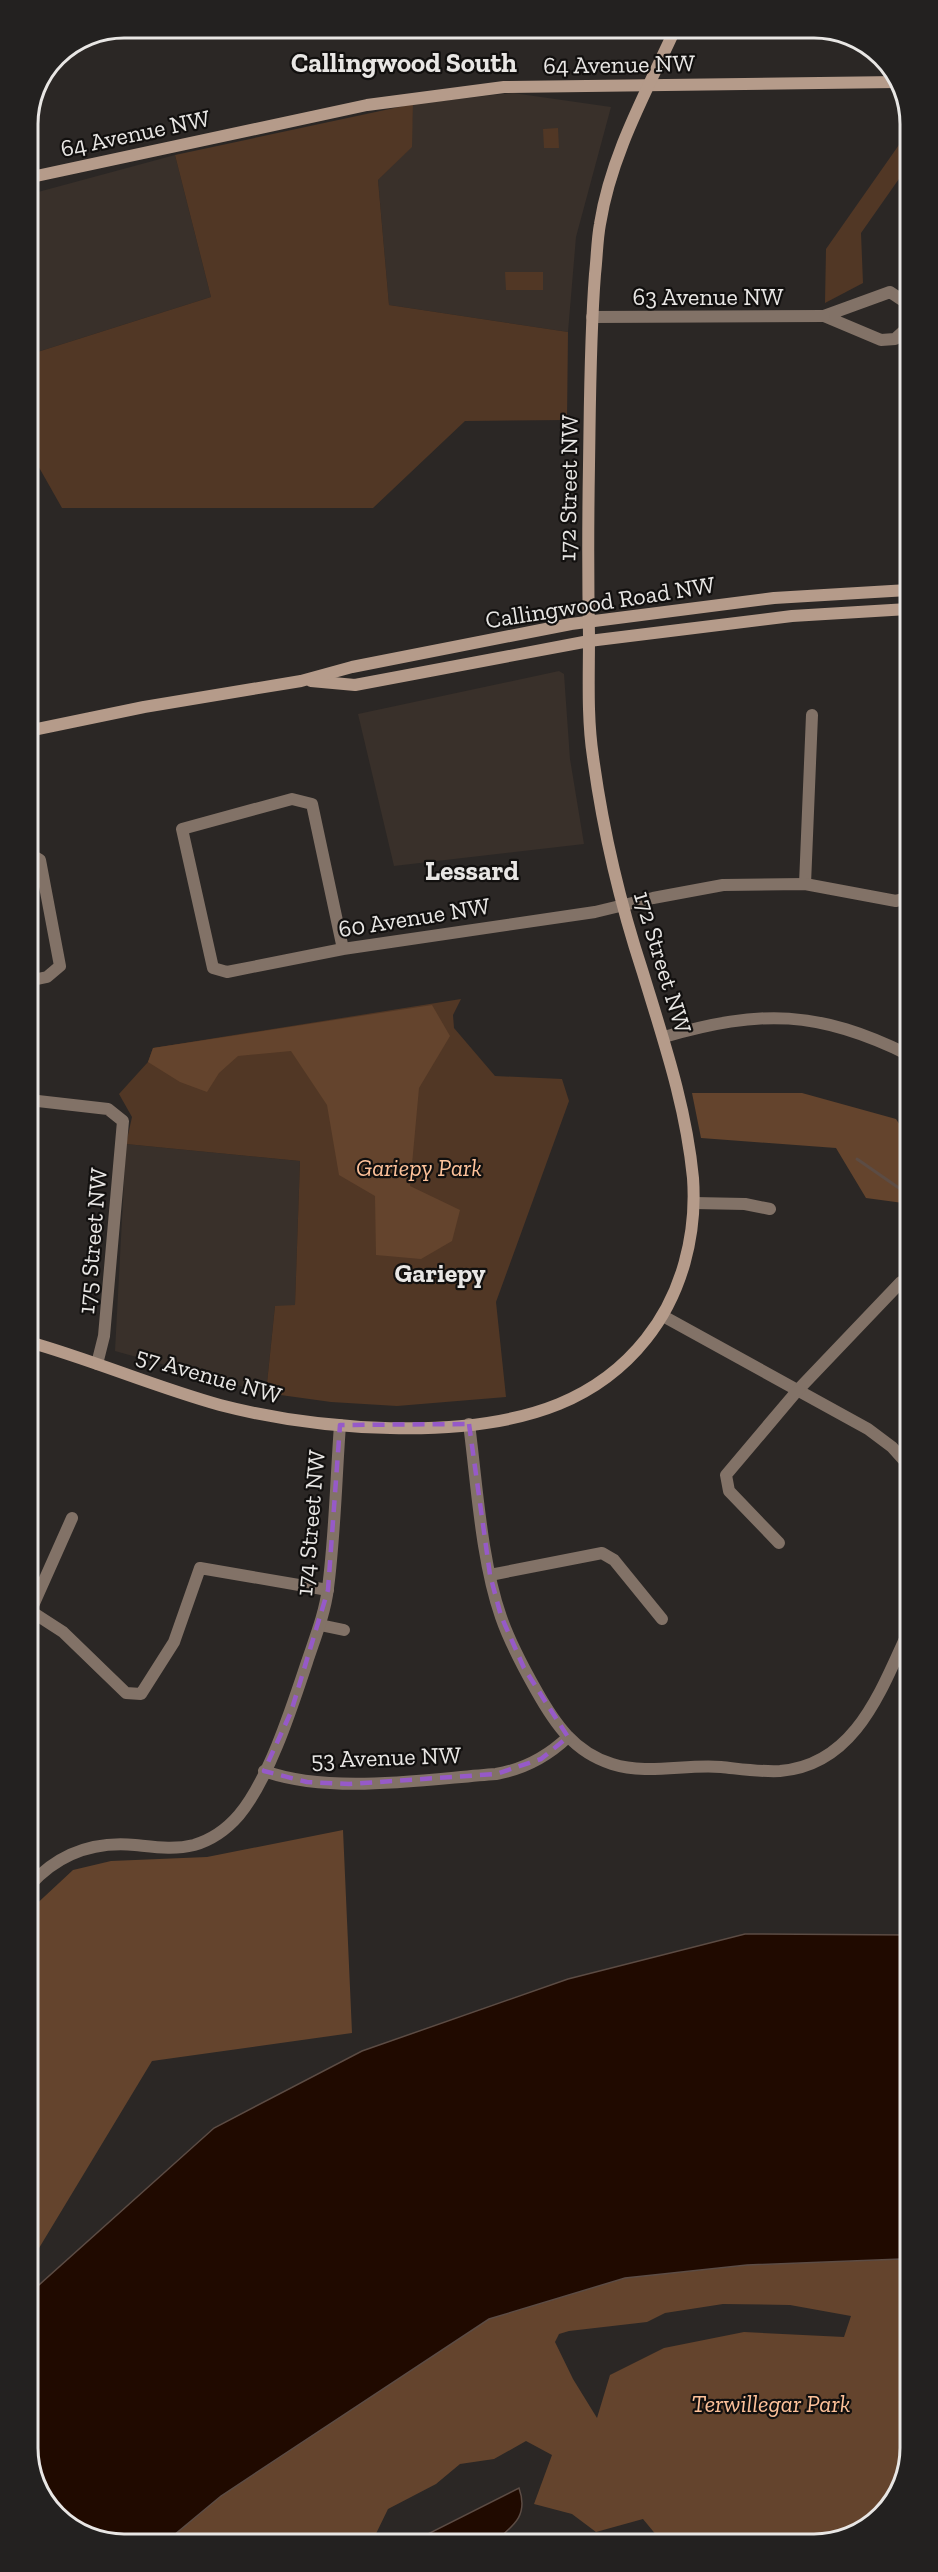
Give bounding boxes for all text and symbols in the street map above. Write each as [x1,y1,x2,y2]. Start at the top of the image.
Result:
district label: Callingwood South [291,47,517,79]
street label: 64 Avenue NW [543,48,696,80]
street label: 64 Avenue NW [58,103,213,163]
street label: 63 Avenue NW [633,282,784,311]
street label: 172 Street NW [552,414,584,562]
street label: Callingwood Road NW [483,569,717,634]
district label: Lessard [425,855,520,887]
street label: 172 Street NW [628,888,698,1037]
street label: 60 Avenue NW [336,891,492,943]
park label: Gariepy Park [356,1153,482,1182]
street label: 175 Street NW [71,1166,113,1315]
district label: Gariepy [395,1257,486,1289]
street label: 57 Avenue NW [133,1340,286,1410]
street label: 174 Street NW [289,1448,331,1597]
street label: 53 Avenue NW [310,1740,462,1774]
park label: Terwillegar Park [692,2389,851,2418]

